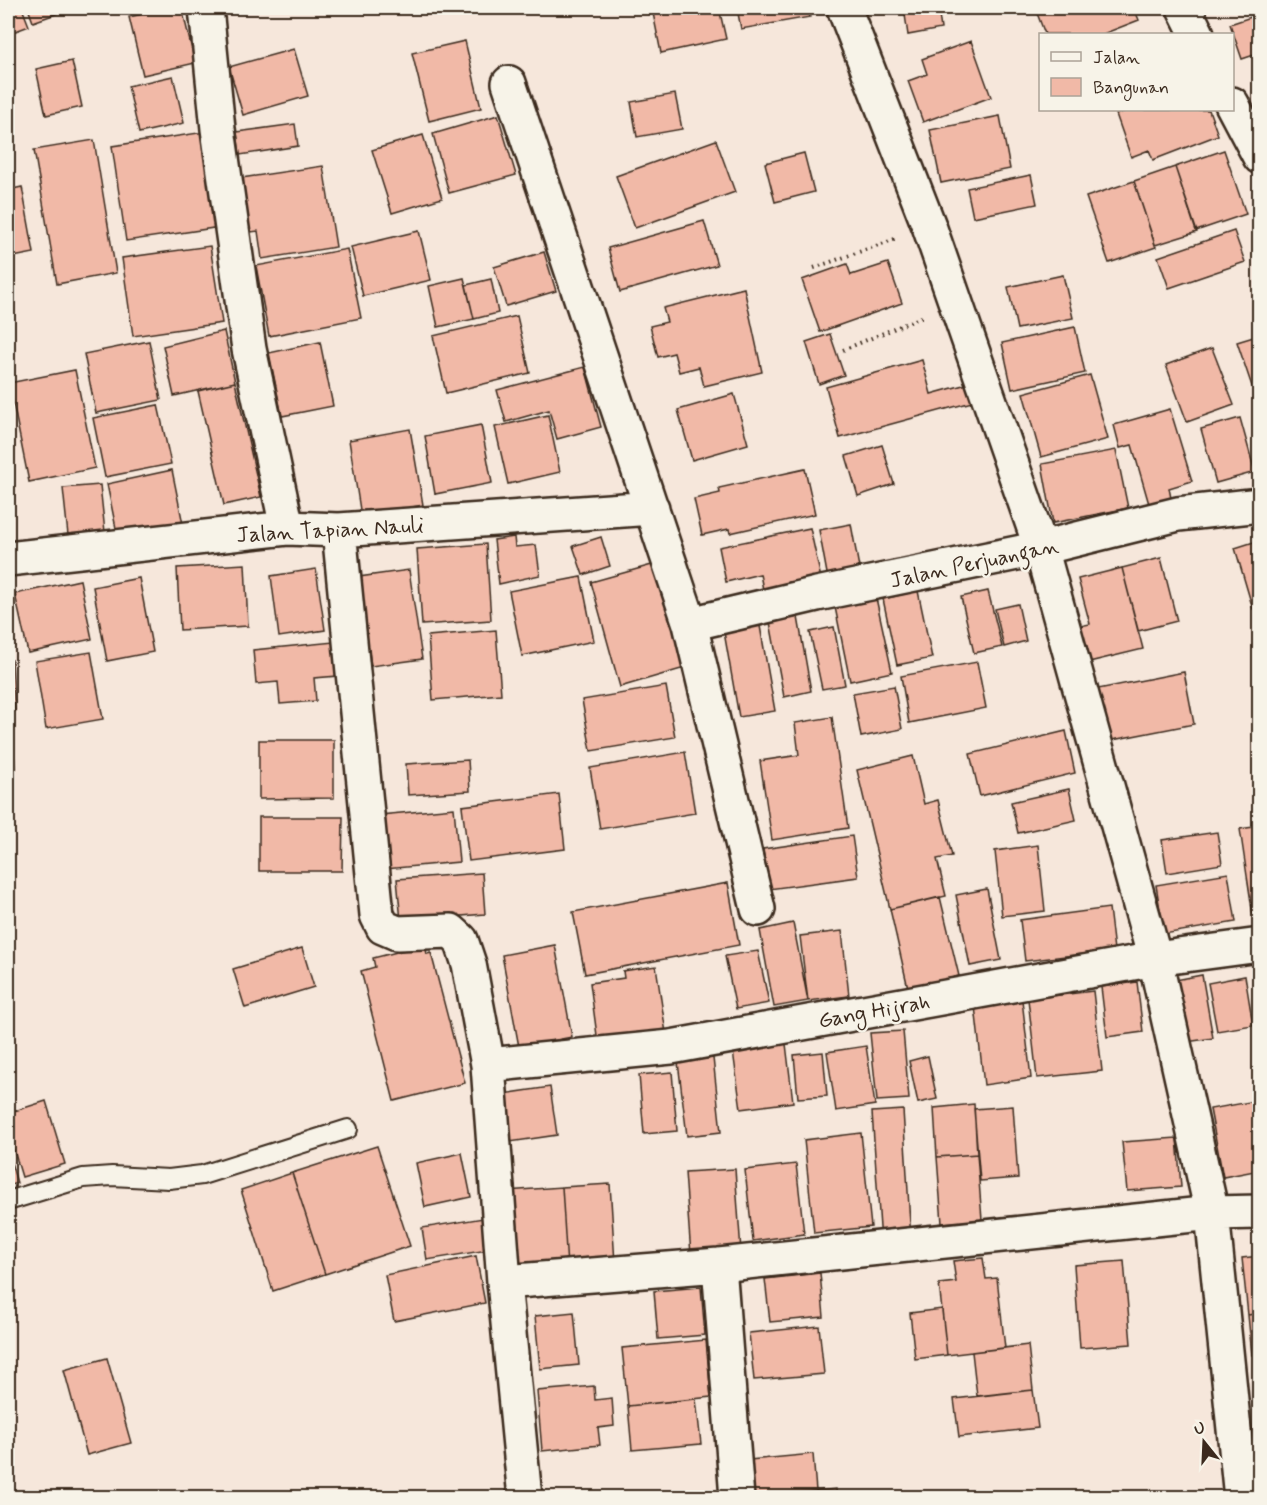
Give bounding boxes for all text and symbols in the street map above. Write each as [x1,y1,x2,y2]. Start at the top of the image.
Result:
legend [1039,33,1234,111]
text: Jalan [1093,46,1140,70]
text: Bangunan [1093,76,1169,101]
street label: Jalan Tapian Nauli [236,512,425,550]
street label: Jalan Perjuangan [888,532,1062,598]
street label: Gang Hijrah [816,988,933,1039]
north arrow [1174,1412,1234,1472]
text: U [1192,1418,1208,1441]

